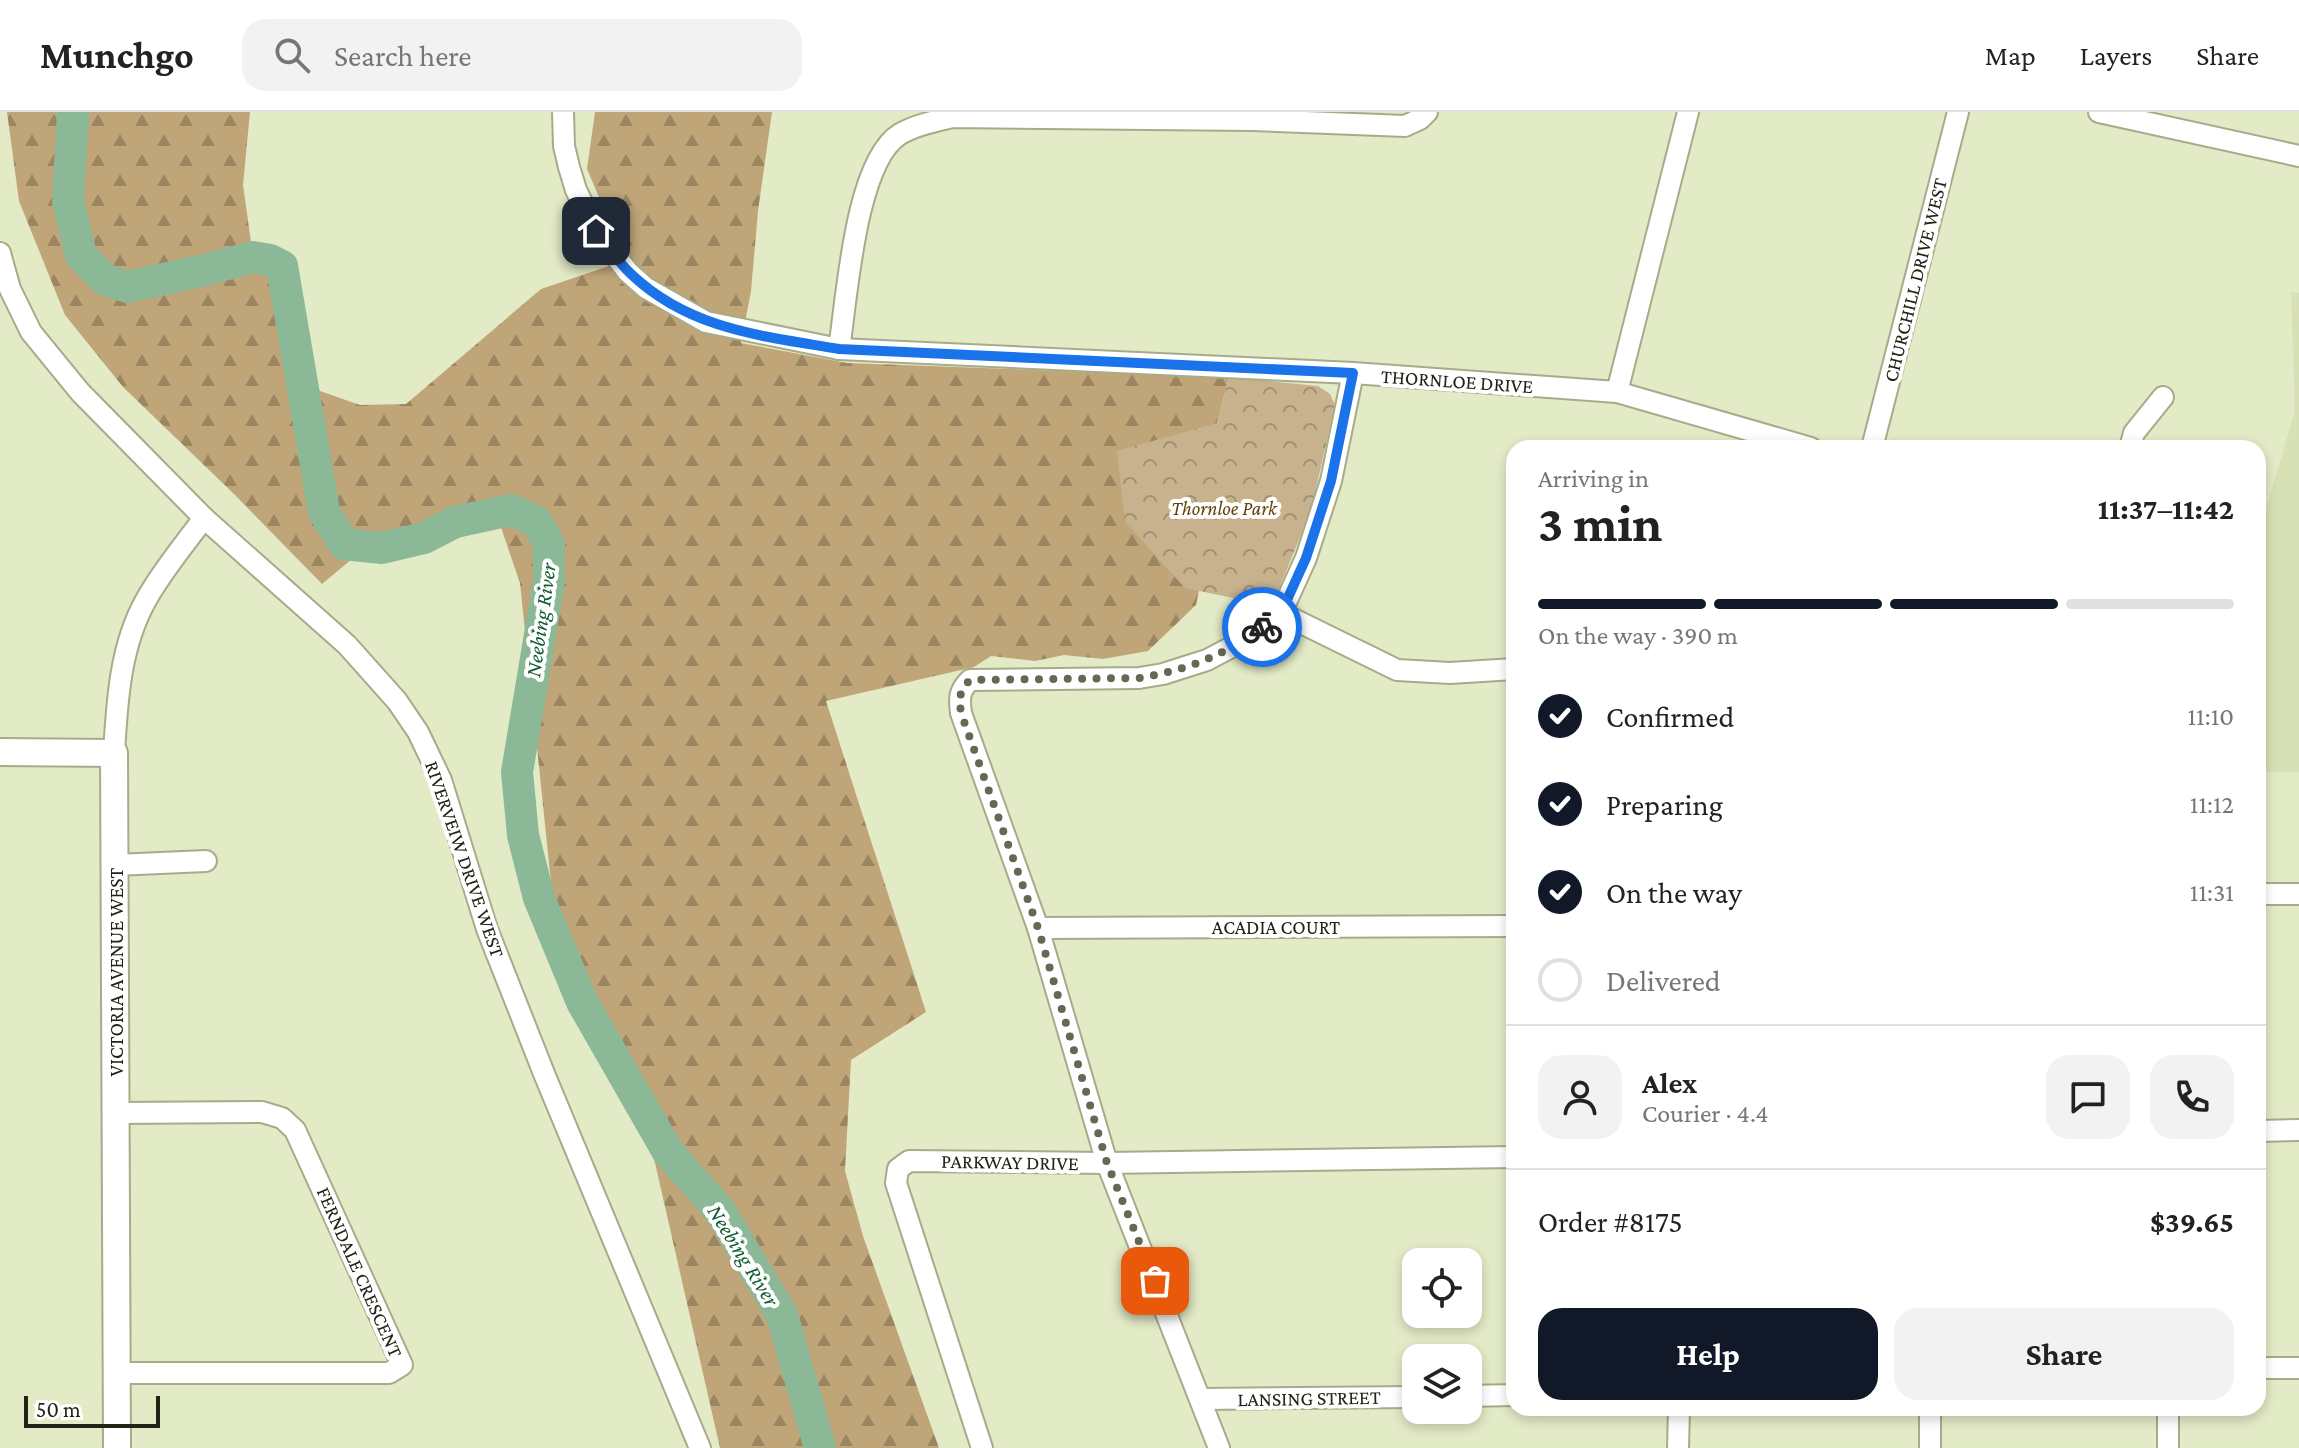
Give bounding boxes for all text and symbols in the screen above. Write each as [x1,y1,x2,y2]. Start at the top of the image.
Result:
search box [242,19,802,91]
icon: search [270,33,314,77]
text: Munchgo [40,34,194,76]
text: Search here [334,39,472,72]
text: Map [1985,40,2036,71]
text: Layers [2080,40,2152,71]
text: Share [2196,40,2259,71]
street label: CHURCHILL DRIVE WEST [1879,176,1951,384]
pin [562,197,630,265]
icon: home [574,209,618,253]
street label: THORNLOE DRIVE [1380,365,1534,397]
text: Arriving in [1538,464,1649,493]
text: 11:37–11:42 [2098,492,2234,525]
text: 3 min [1538,494,1662,552]
park label: Thornloe Park [1171,497,1278,519]
water label: Neebing River [520,560,561,679]
courier [1222,587,1302,667]
icon: bike [1240,605,1284,649]
text: On the way · 390 m [1538,621,1738,650]
icon: check [1538,694,1582,738]
text: Confirmed [1606,700,1734,733]
text: 11:10 [2187,702,2234,731]
street label: RIVERVEIW DRIVE WEST [421,758,509,960]
icon: check [1538,782,1582,826]
text: Preparing [1606,788,1723,821]
text: 11:12 [2190,790,2234,819]
street label: VICTORIA AVENUE WEST [105,867,127,1077]
icon: check [1538,870,1582,914]
text: On the way [1606,876,1742,909]
text: 11:31 [2190,878,2234,907]
street label: ACADIA COURT [1212,916,1340,938]
text: Delivered [1606,964,1721,997]
button: person [1538,1055,1622,1139]
button: chat [2046,1055,2130,1139]
button: phone [2150,1055,2234,1139]
text: Alex [1642,1066,1697,1099]
text: Courier · 4.4 [1642,1099,1768,1128]
street label: PARKWAY DRIVE [941,1150,1079,1174]
street label: FERNDALE CRESCENT [313,1184,408,1361]
water label: Neebing River [703,1200,785,1312]
text: Order #8175 [1538,1205,1683,1238]
text: $39.65 [2150,1205,2234,1238]
pin [1121,1247,1189,1315]
map controls [1402,1248,1482,1424]
button: locate [1402,1248,1482,1328]
icon: bag [1133,1259,1177,1303]
button: Help [1538,1308,1878,1400]
button: Share [1894,1308,2234,1400]
button: layers [1402,1344,1482,1424]
street label: LANSING STREET [1237,1386,1381,1410]
scale bar [24,1392,160,1428]
text: 50 m [36,1397,81,1422]

